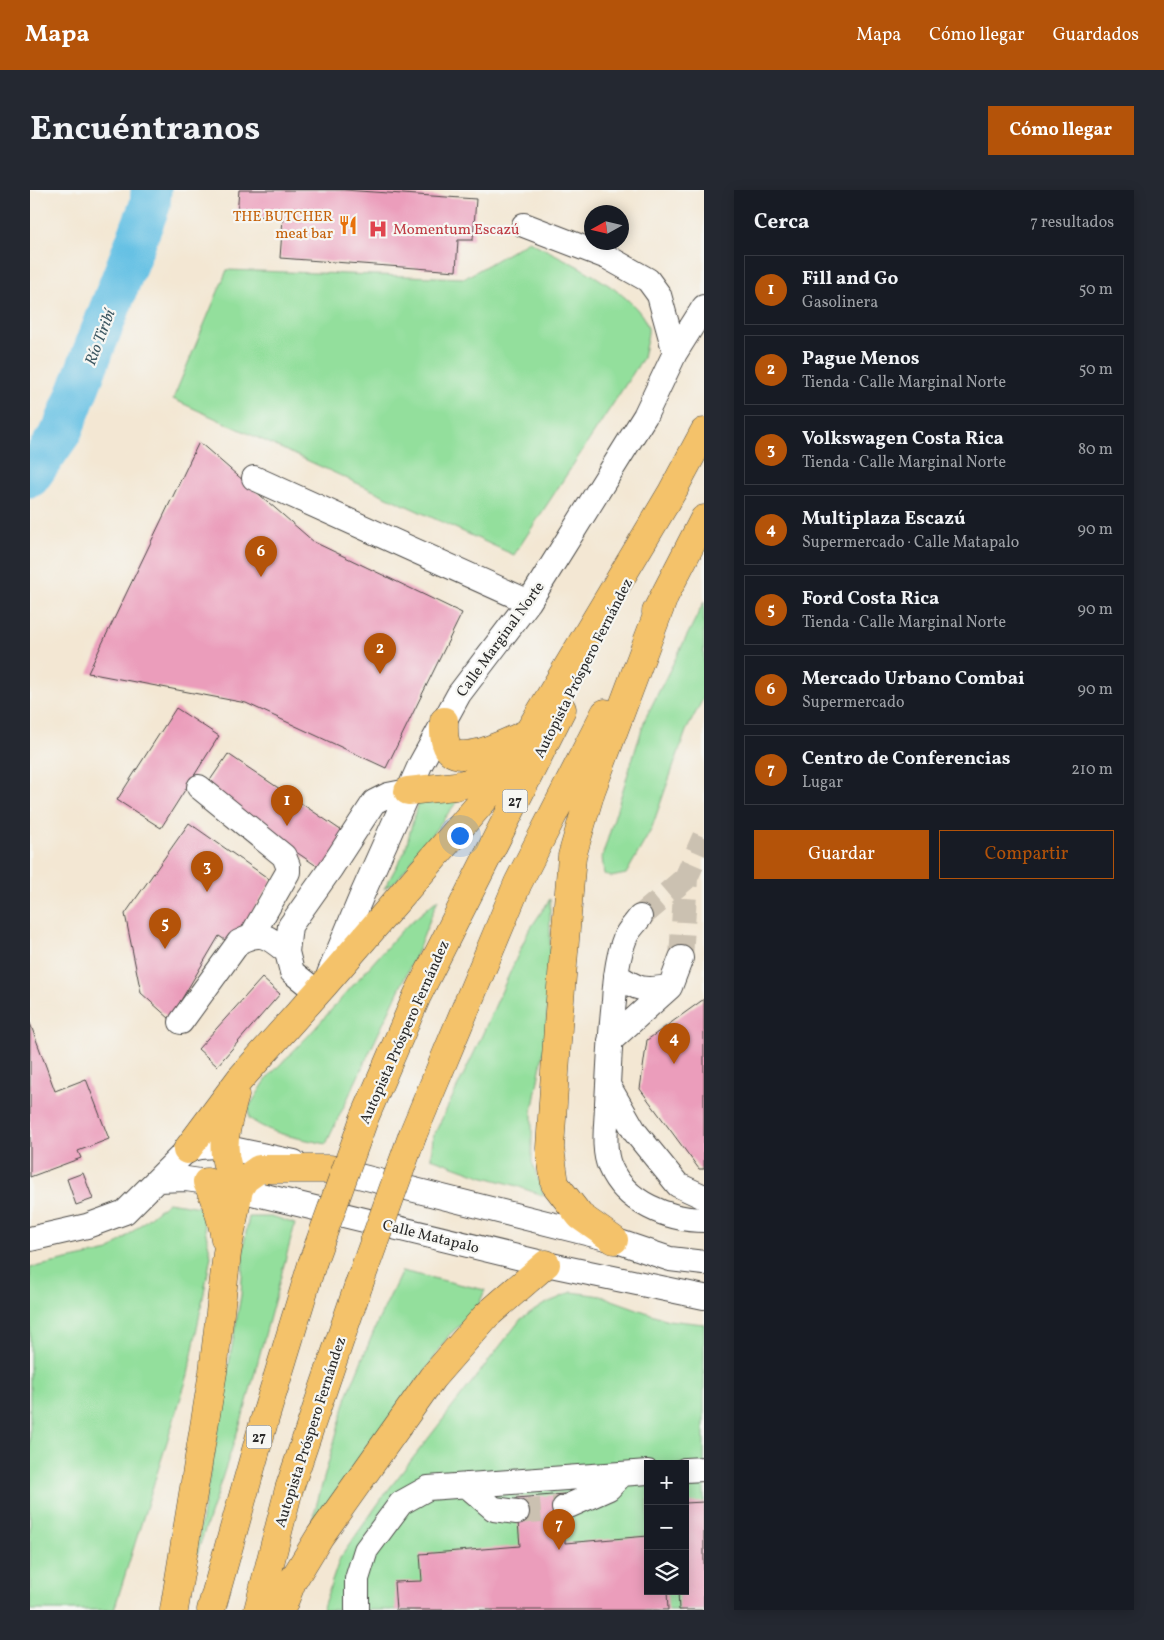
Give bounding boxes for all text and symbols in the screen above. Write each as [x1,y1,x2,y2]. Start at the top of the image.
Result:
text: Mapa [25,18,90,52]
text: Mapa [856,23,901,48]
text: Cómo llegar [929,23,1025,48]
text: Guardados [1053,23,1139,48]
text: Encuéntranos [30,106,260,154]
button: Cómo llegar [988,106,1134,155]
north arrow [584,205,629,250]
place label: THE BUTCHER meat bar [233,207,333,245]
text: Cerca [754,208,809,237]
text: 7 resultados [1030,212,1114,234]
restaurant icon: THE BUTCHER meat bar [337,214,359,236]
hospital icon: Momentum Escazú [367,218,389,240]
place label: Momentum Escazú [393,220,520,241]
text: Fill and Go [802,266,898,292]
text: 1 [768,279,774,301]
text: 50 m [1079,279,1113,301]
text: Gasolinera [802,292,878,314]
water label: Río Tiribí [80,305,122,369]
text: Pague Menos [802,346,920,372]
text: 2 [767,359,775,381]
text: 50 m [1079,359,1113,381]
text: Tienda · Calle Marginal Norte [802,372,1006,394]
text: Volkswagen Costa Rica [802,426,1004,452]
text: 3 [767,439,775,461]
text: 80 m [1078,439,1113,461]
text: Tienda · Calle Marginal Norte [802,452,1006,474]
text: Multiplaza Escazú [802,506,966,532]
text: 4 [766,519,776,541]
text: 90 m [1077,519,1113,541]
text: Supermercado · Calle Matapalo [802,532,1019,554]
pin: 6 [245,536,277,577]
street label: Autopista Próspero Fernández [530,575,639,762]
street label: Calle Marginal Norte [452,578,550,702]
text: Ford Costa Rica [802,586,939,612]
text: 5 [767,599,775,621]
text: 90 m [1077,599,1113,621]
text: Tienda · Calle Marginal Norte [802,612,1006,634]
pin: 2 [364,633,396,674]
text: Mercado Urbano Combai [802,666,1025,692]
text: 6 [767,679,775,701]
text: 90 m [1077,679,1113,701]
text: Supermercado [802,692,904,714]
text: Centro de Conferencias [802,746,1011,772]
text: 7 [767,759,775,781]
text: 210 m [1071,759,1113,781]
text: Lugar [802,772,843,794]
pin: 1 [271,785,303,826]
road number: 27 [502,790,528,812]
your location [447,823,473,849]
button: Guardar [754,830,929,879]
button: Compartir [939,830,1114,879]
pin: 3 [191,851,223,892]
pin: 5 [149,908,181,949]
street label: Autopista Próspero Fernández [355,937,455,1128]
pin: 4 [658,1023,690,1064]
street label: Calle Matapalo [380,1215,481,1260]
street label: Autopista Próspero Fernández [271,1335,352,1530]
road number: 27 [246,1426,272,1448]
map controls [644,1460,689,1595]
button: + [644,1460,689,1505]
button: − [644,1505,689,1550]
pin: 7 [543,1509,575,1550]
button: layers [644,1550,689,1595]

